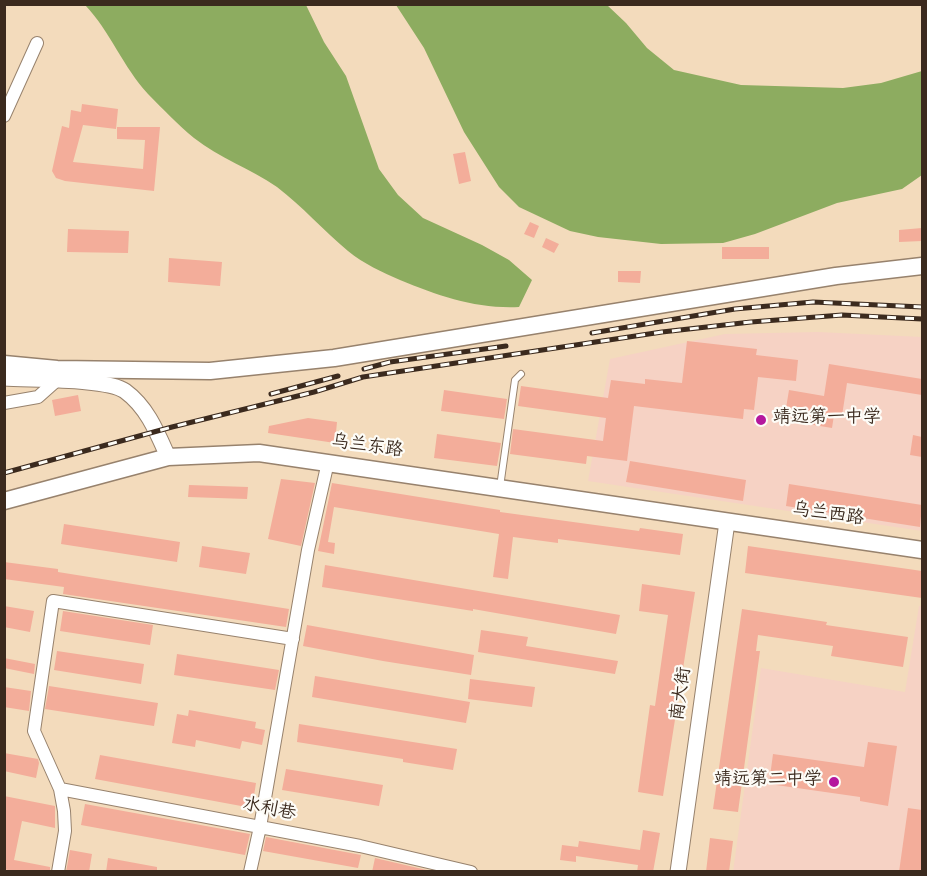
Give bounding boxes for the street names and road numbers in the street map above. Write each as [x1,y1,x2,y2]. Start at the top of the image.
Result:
street label: 乌兰东路 [330,432,404,464]
street label: 乌兰西路 [791,500,865,532]
street label: 南大街 [669,666,697,722]
street label: 水利巷 [240,795,298,827]

